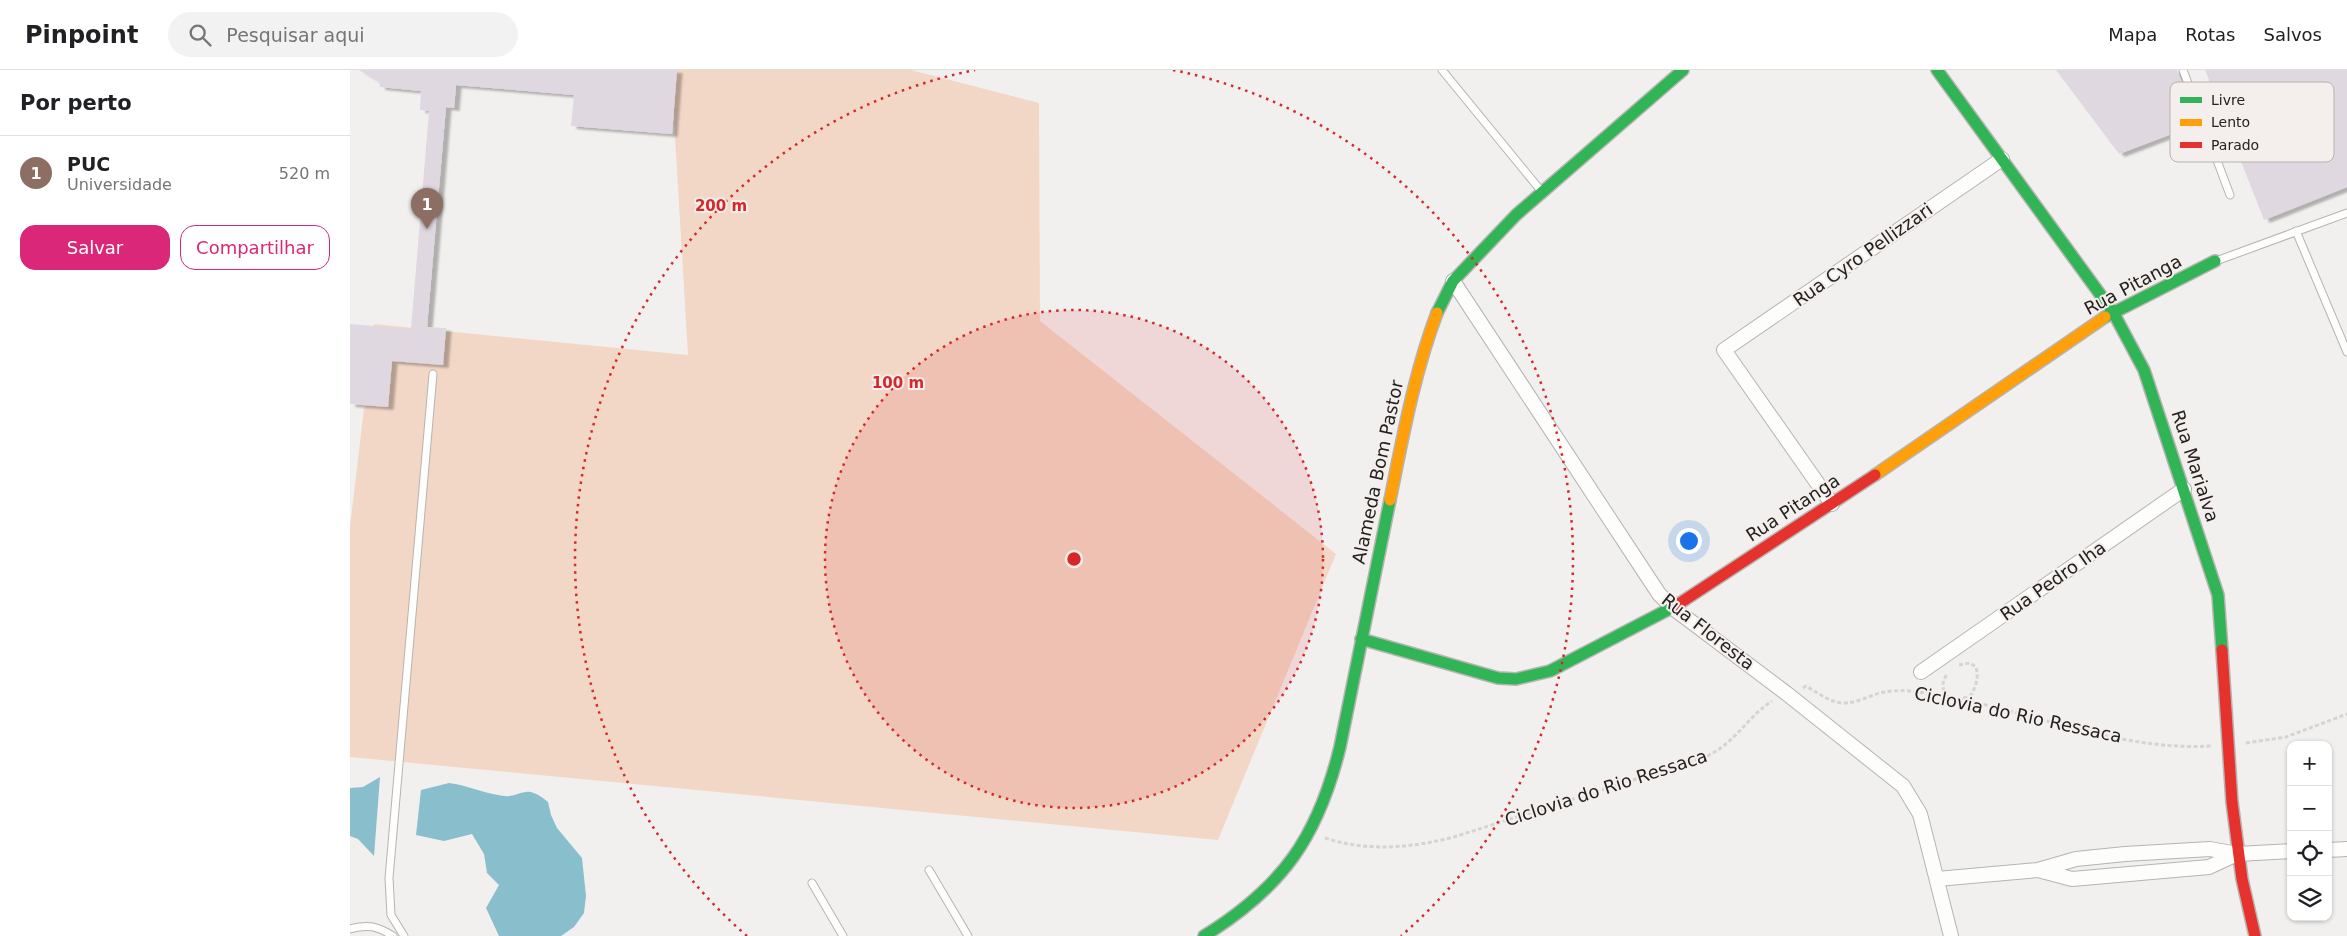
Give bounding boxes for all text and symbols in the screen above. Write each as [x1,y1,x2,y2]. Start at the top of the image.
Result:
search box [168,12,518,57]
text: Pinpoint [25,21,138,49]
icon: search [186,21,214,49]
text: Pesquisar aqui [226,24,365,46]
text: Mapa [2108,24,2157,45]
text: Rotas [2185,24,2236,45]
text: Salvos [2264,24,2322,45]
legend [2170,82,2334,162]
text: Por perto [20,91,132,115]
text: Livre [2211,92,2245,108]
text: Lento [2211,114,2250,130]
text: Parado [2211,137,2259,153]
text: PUC [67,153,110,175]
text: 1 [30,164,42,183]
text: 520 m [279,164,330,183]
text: Universidade [67,175,172,194]
pin: 1 [411,188,443,229]
text: 200 m [695,197,747,215]
street label: Rua Cyro Pellizzari [1789,199,1936,311]
button: Salvar [20,225,170,270]
button: Compartilhar [180,225,330,270]
street label: Rua Pitanga [2080,250,2185,319]
text: 100 m [872,374,924,392]
street label: Alameda Bom Pastor [1348,377,1407,566]
street label: Rua Marialva [2167,407,2223,525]
street label: Rua Pitanga [1742,470,1843,546]
your location [1676,528,1702,554]
street label: Rua Pedro Iha [1996,536,2110,625]
centre of rings [1065,550,1083,568]
street label: Rua Floresta [1658,589,1759,674]
street label: Ciclovia do Rio Ressaca [1912,682,2124,747]
map controls [2287,741,2332,921]
button: + [2287,741,2332,786]
street label: Ciclovia do Rio Ressaca [1502,745,1710,830]
button: − [2287,786,2332,831]
button: locate [2287,831,2332,876]
button: layers [2287,876,2332,921]

